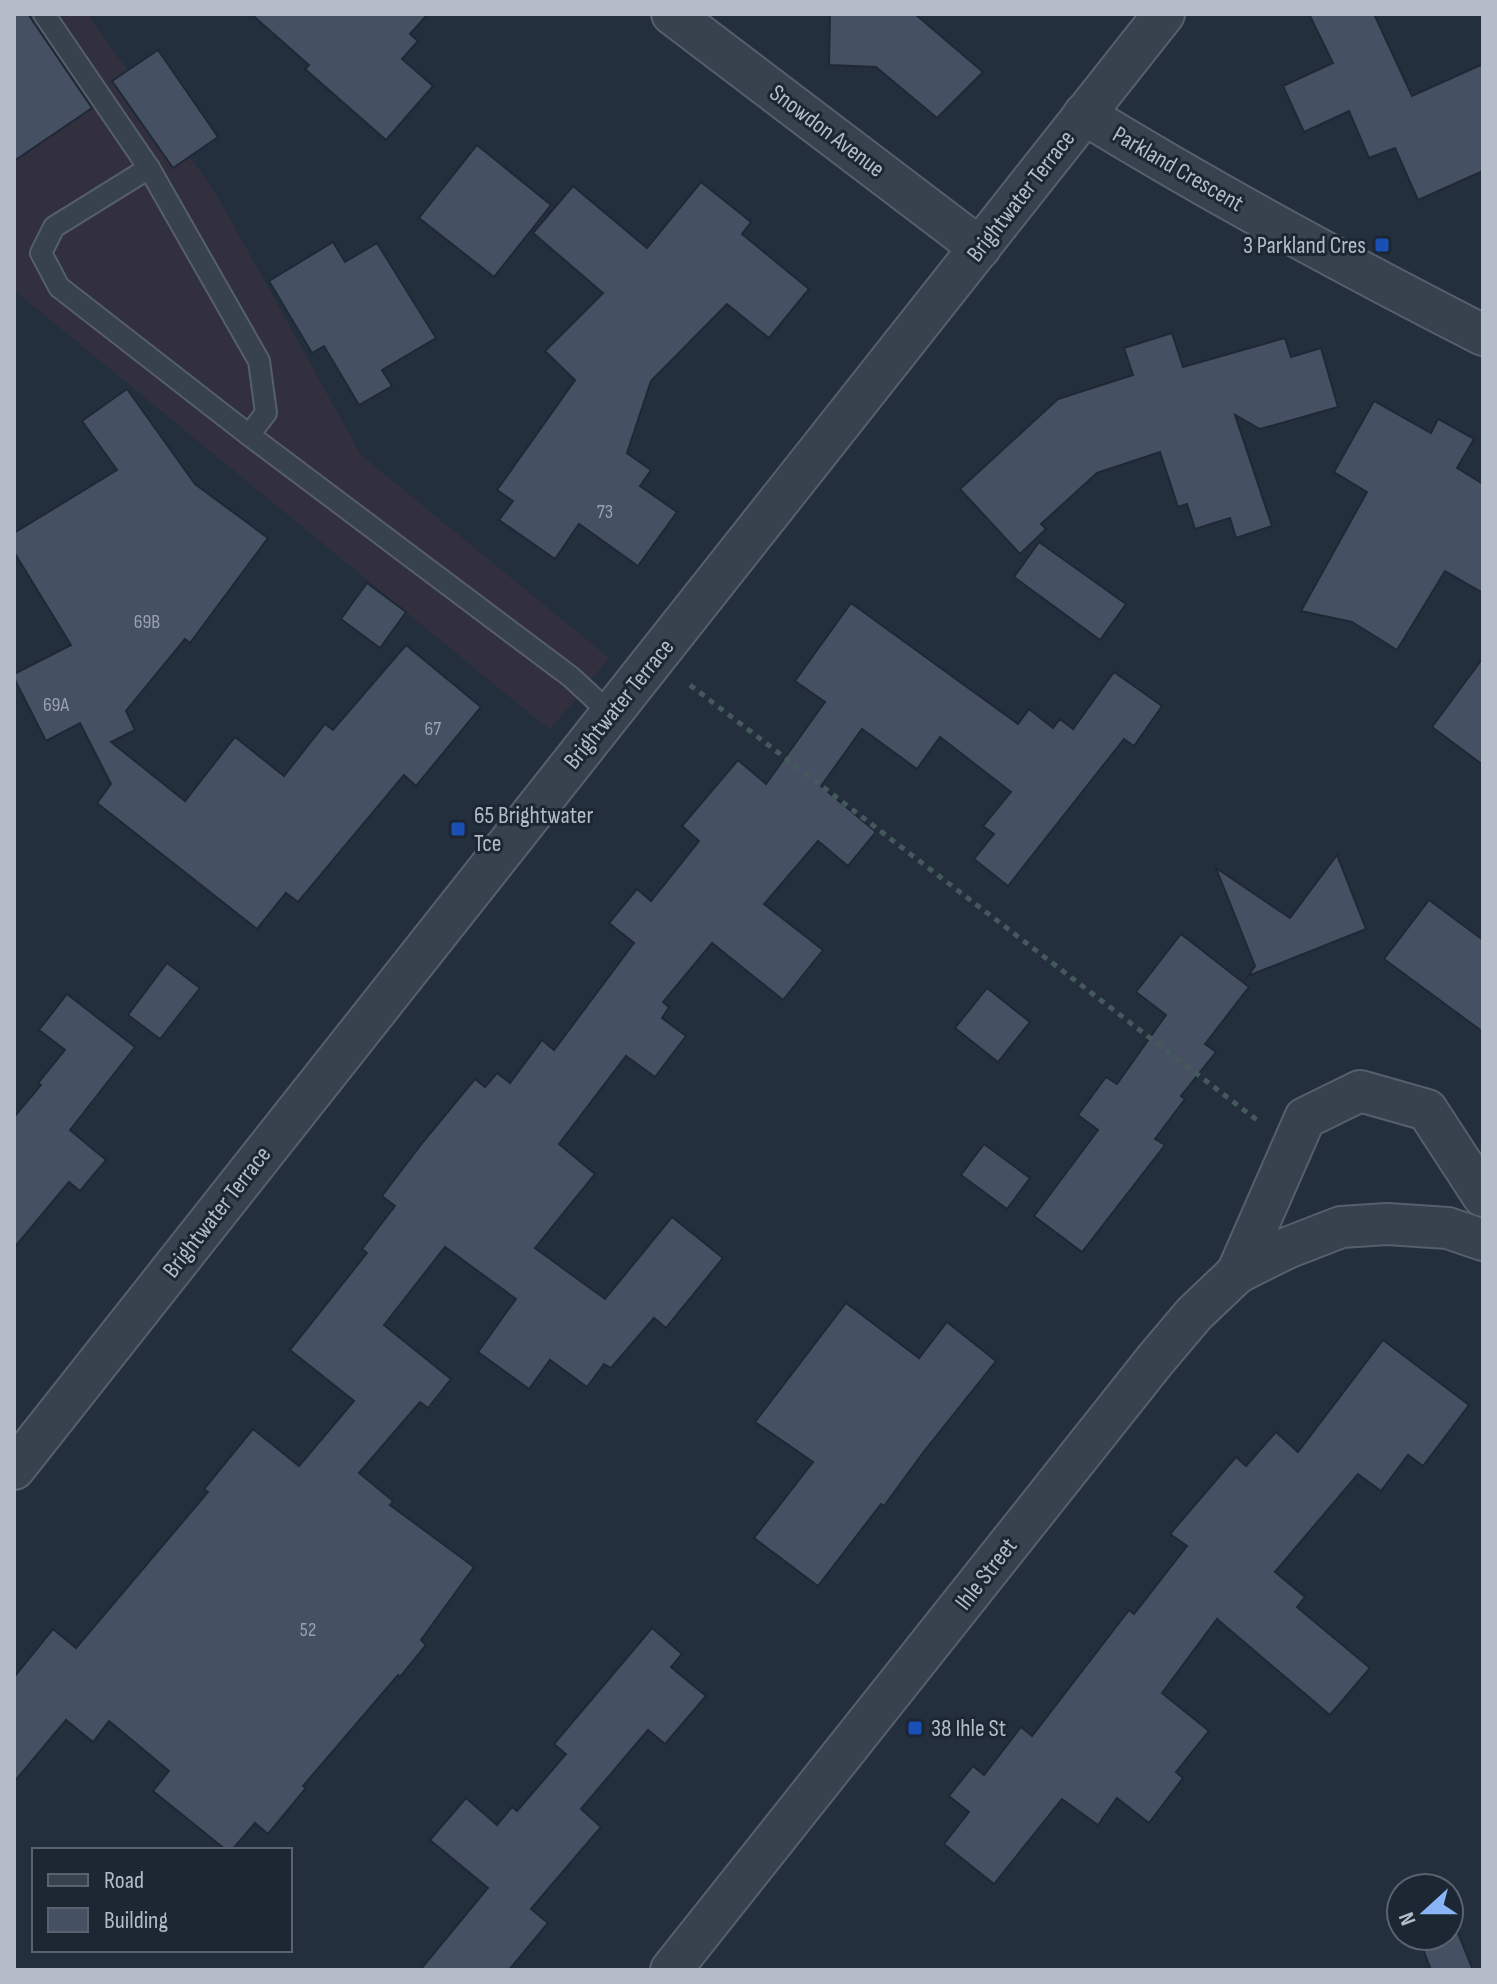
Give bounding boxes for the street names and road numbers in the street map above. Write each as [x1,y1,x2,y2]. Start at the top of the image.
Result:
street label: Snowdon Avenue [764,78,890,184]
street label: Parkland Crescent [1107,120,1249,218]
street label: Brightwater Terrace [961,124,1081,268]
street label: Brightwater Terrace [558,633,680,775]
street label: Brightwater Terrace [157,1140,277,1284]
street label: Ihle Street [949,1532,1023,1616]

